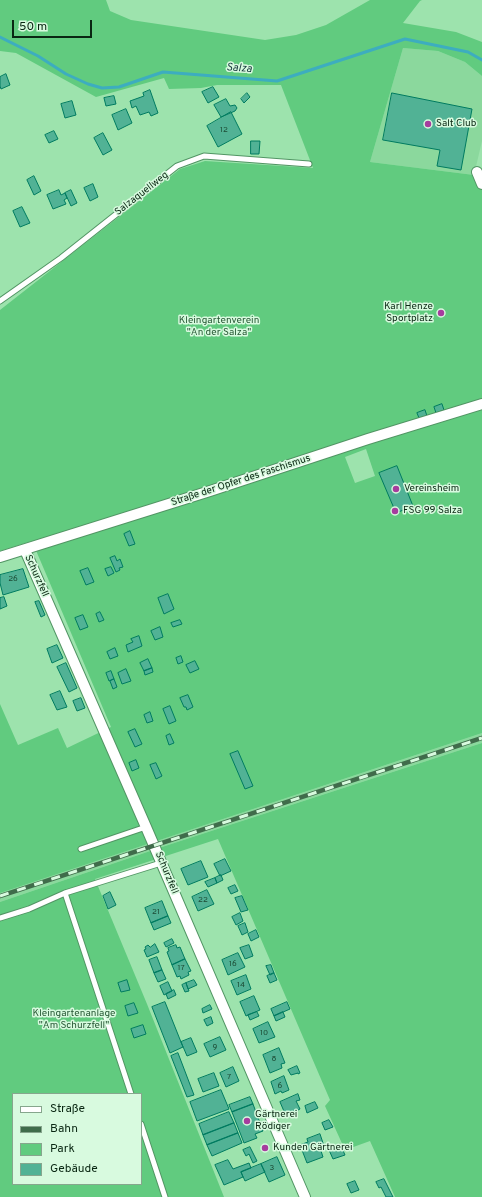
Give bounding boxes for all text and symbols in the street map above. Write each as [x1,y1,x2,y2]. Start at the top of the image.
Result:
scale bar [14,12,94,38]
text: 50 m [19,19,47,35]
water label: Salza [226,62,252,76]
place label: Salt Club [436,118,476,130]
marker: Salt Club [423,119,433,129]
house number: 12 [220,125,228,135]
street label: Salzaquellweg [113,169,171,219]
place label: Karl Henze Sportplatz [384,301,433,324]
marker: Karl Henze Sportplatz [436,308,446,318]
park label: Kleingartenverein "An der Salza" [179,315,259,338]
street label: Straße der Opfer des Faschismus [170,453,312,509]
place label: Vereinsheim [404,483,459,495]
marker: Vereinsheim [391,484,401,494]
place label: FSG 99 Salza [403,505,462,517]
marker: FSG 99 Salza [390,506,400,516]
street label: Schurzfell [21,553,51,599]
house number: 26 [8,574,18,584]
street label: Schurzfell [152,850,180,896]
house number: 22 [198,895,208,905]
house number: 21 [152,907,160,917]
house number: 16 [229,959,237,969]
house number: 17 [177,963,185,973]
house number: 14 [237,980,245,990]
park label: Kleingartenanlage "Am Schurzfell" [33,1008,115,1032]
house number: 10 [260,1028,268,1038]
house number: 9 [213,1042,217,1052]
house number: 8 [272,1054,276,1064]
house number: 7 [227,1072,231,1082]
house number: 6 [278,1081,282,1091]
legend [12,1093,142,1185]
text: Straße [50,1101,85,1117]
place label: Gärtnerei Rödiger [255,1109,297,1132]
marker: Gärtnerei Rödiger [242,1116,252,1126]
text: Bahn [50,1121,78,1137]
text: Park [50,1141,75,1157]
place label: Kunden Gärtnerei [273,1142,352,1154]
marker: Kunden Gärtnerei [260,1143,270,1153]
text: Gebäude [50,1161,98,1177]
house number: 3 [270,1163,274,1173]

